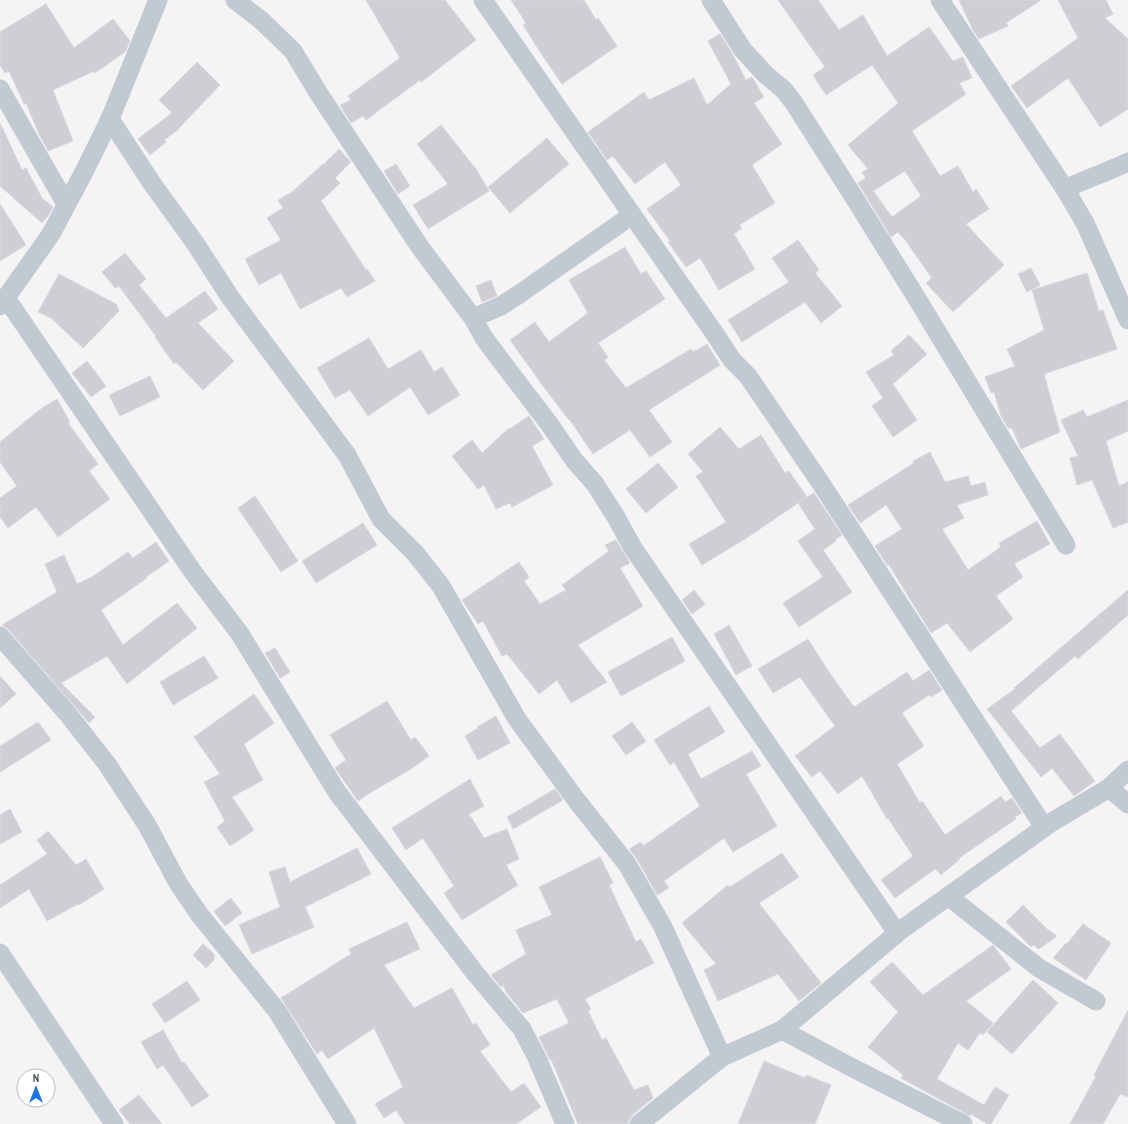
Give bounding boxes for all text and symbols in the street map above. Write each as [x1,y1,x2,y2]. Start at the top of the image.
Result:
north arrow [16,1068,56,1108]
text: N [33,1071,39,1085]

